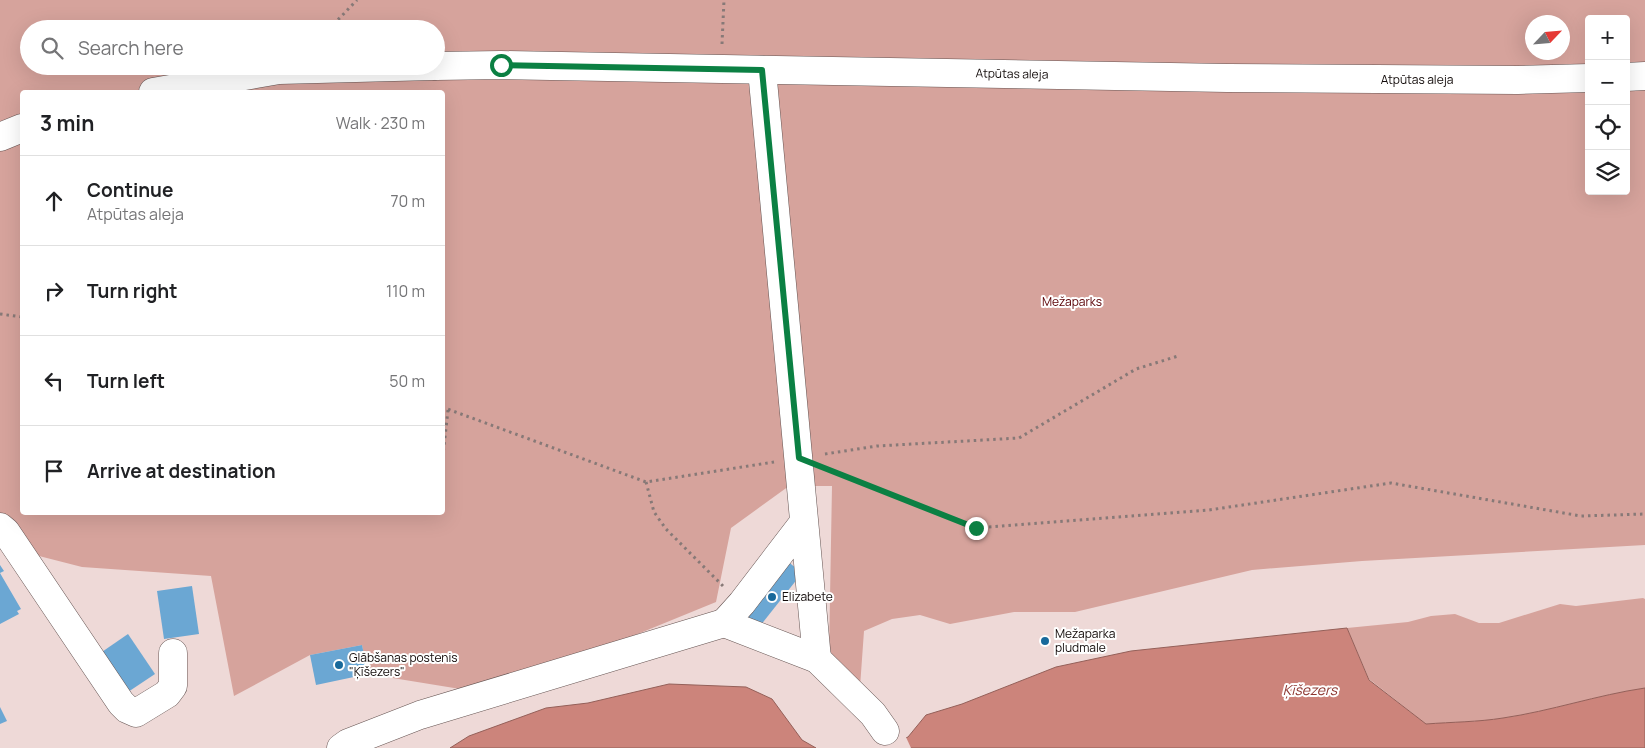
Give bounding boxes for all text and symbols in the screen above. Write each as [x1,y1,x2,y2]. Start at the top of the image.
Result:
north arrow [1525,15,1570,60]
map controls [1585,15,1630,195]
button: + [1585,15,1630,60]
search box [20,20,445,75]
icon: search [38,34,66,62]
text: Search here [78,35,184,61]
route start [490,54,513,77]
button: − [1585,60,1630,105]
street label: Atpūtas aleja [975,64,1049,83]
street label: Atpūtas aleja [1381,71,1453,88]
button: locate [1585,105,1630,150]
text: 3 min [40,109,94,137]
text: Walk · 230 m [336,112,425,134]
button: layers [1585,150,1630,195]
text: Continue [87,177,173,203]
icon: ahead [40,187,68,215]
text: 70 m [390,190,425,212]
text: Atpūtas aleja [87,203,184,225]
icon: right [40,277,68,305]
text: Turn right [87,278,177,304]
text: 110 m [386,280,425,302]
park label: Mežaparks [1042,293,1102,310]
icon: left [40,367,68,395]
text: Turn left [87,368,165,394]
text: 50 m [389,370,425,392]
icon: arrive [40,457,68,485]
text: Arrive at destination [87,458,276,484]
route end [965,517,988,540]
place label: Elizabete [782,588,833,605]
marker: Elizabete [766,591,778,603]
place label: Mežaparka pludmale [1055,625,1115,656]
marker: Mežaparka pludmale [1039,635,1051,647]
place label: Glābšanas postenis "Ķīšezers" [349,649,458,680]
marker: Glābšanas postenis "Ķīšezers" [333,659,345,671]
water label: Ķīšezers [1283,680,1339,699]

